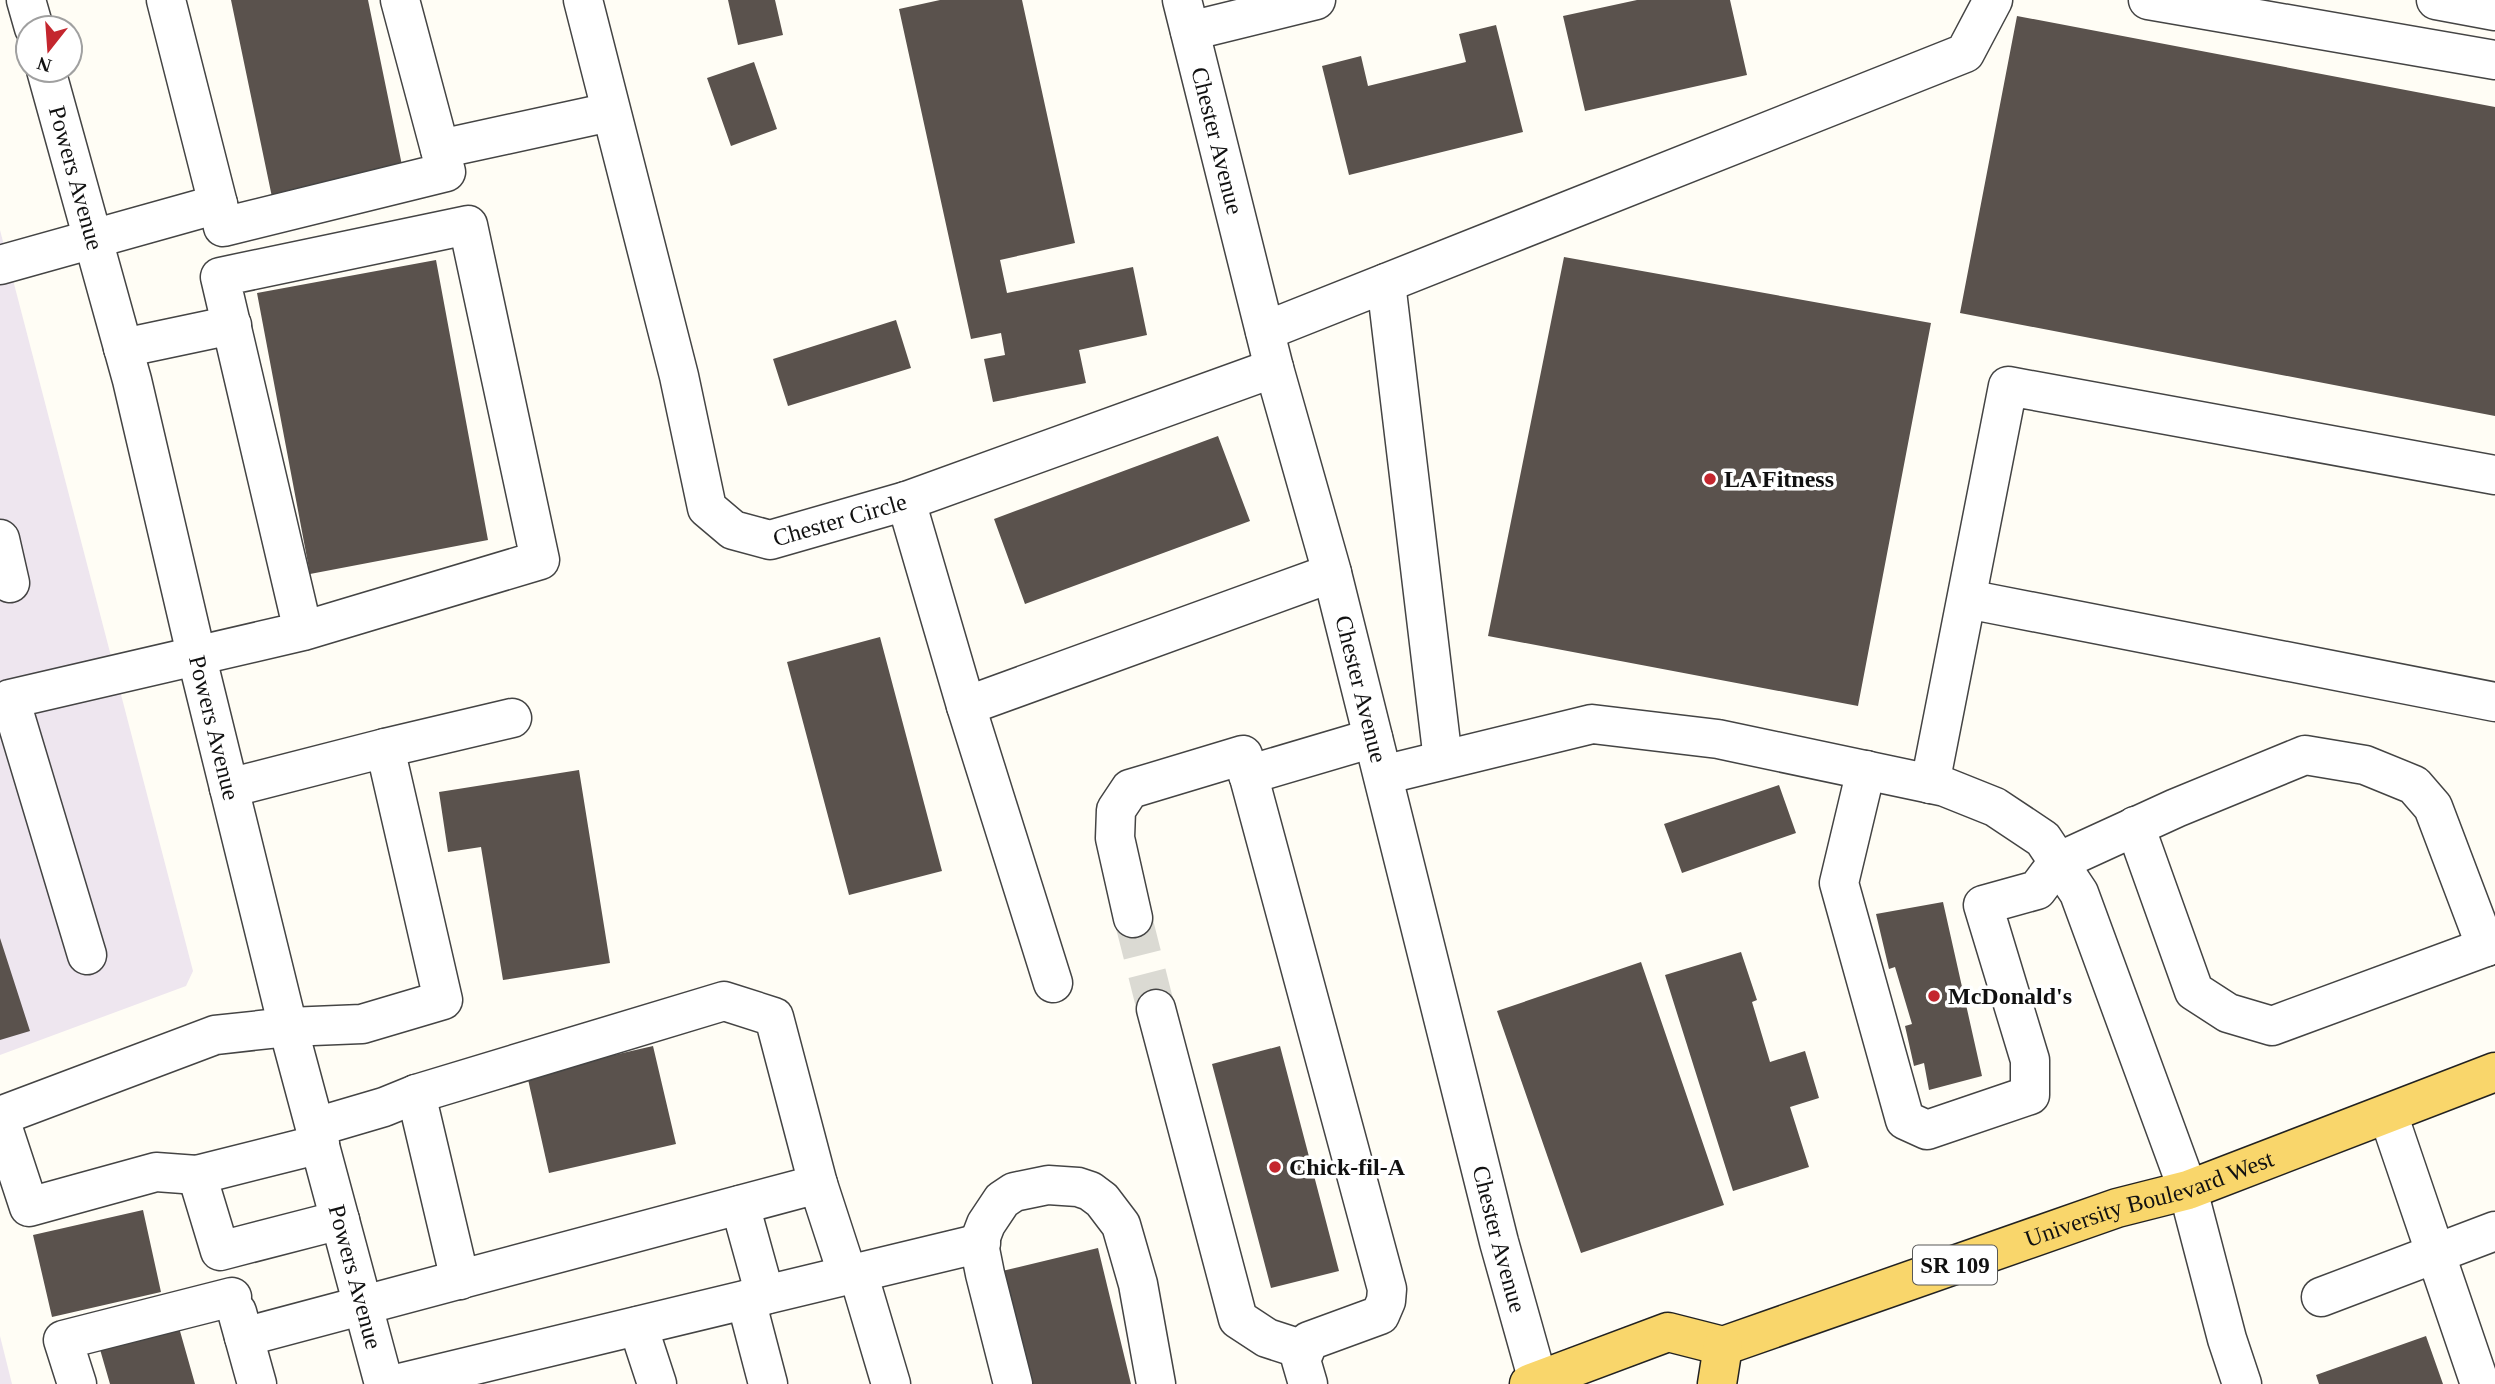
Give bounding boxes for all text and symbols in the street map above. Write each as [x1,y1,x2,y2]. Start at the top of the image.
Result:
north arrow [14,14,84,84]
text: N [34,53,54,77]
street label: Chester Avenue [1186,64,1248,217]
street label: Powers Avenue [44,103,108,253]
place label: LA Fitness [1724,466,1834,492]
marker: LA Fitness [1702,471,1718,487]
street label: Chester Circle [770,488,910,552]
street label: Chester Avenue [1330,613,1392,765]
street label: Powers Avenue [184,653,245,803]
place label: McDonald's [1948,983,2072,1009]
marker: McDonald's [1926,988,1942,1004]
street label: University Boulevard West [2021,1145,2277,1252]
place label: Chick-fil-A [1289,1154,1406,1180]
marker: Chick-fil-A [1267,1159,1283,1175]
street label: Chester Avenue [1467,1163,1531,1315]
street label: Powers Avenue [323,1202,387,1352]
road number: SR 109 [1913,1246,1997,1284]

